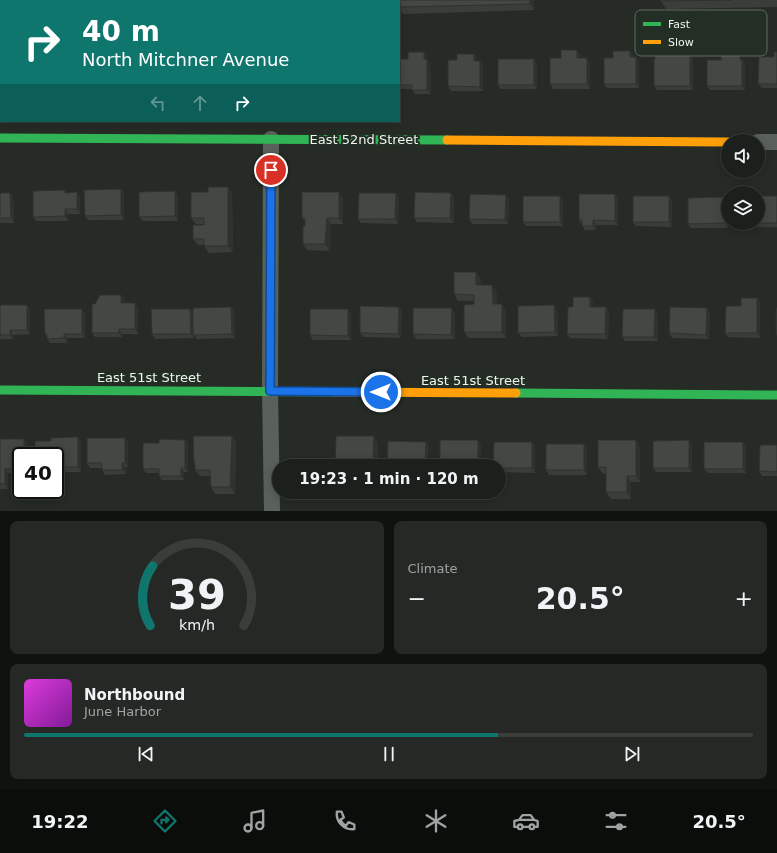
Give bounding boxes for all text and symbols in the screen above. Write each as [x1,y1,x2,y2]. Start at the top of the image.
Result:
legend [635,10,767,56]
text: 40 m [82,15,160,48]
icon: right [16,16,68,68]
text: Fast [668,18,691,31]
text: Slow [668,36,694,49]
text: North Mitchner Avenue [82,49,289,70]
icon: left [147,92,169,114]
icon: ahead [189,92,211,114]
icon: right [231,92,253,114]
street label: East 52nd Street [310,132,418,147]
map controls [721,134,765,230]
button: sound [721,134,765,178]
pin [254,153,288,187]
icon: arrive [260,159,282,181]
button: layers [721,186,765,230]
street label: East 51st Street [97,370,201,385]
position arrow [360,371,402,413]
street label: East 51st Street [421,373,525,388]
speed limit sign: 40 [12,447,64,499]
text: 19:23 · 1 min · 120 m [299,470,479,488]
text: Climate [408,561,458,576]
text: 39 [168,569,226,618]
text: 20.5° [536,581,625,616]
text: − [408,586,426,611]
text: + [735,586,753,611]
text: km/h [179,616,215,632]
text: Northbound [84,686,185,704]
text: June Harbor [84,704,161,719]
icon: previous [135,743,157,765]
icon: pause [378,743,400,765]
icon: next [621,743,643,765]
icon: directions [151,807,179,835]
icon: music [241,807,269,835]
icon: phone [331,807,359,835]
icon: climate [422,807,450,835]
icon: car [512,807,540,835]
icon: filters [602,807,630,835]
text: 19:22 [31,811,88,832]
text: 20.5° [692,811,746,832]

